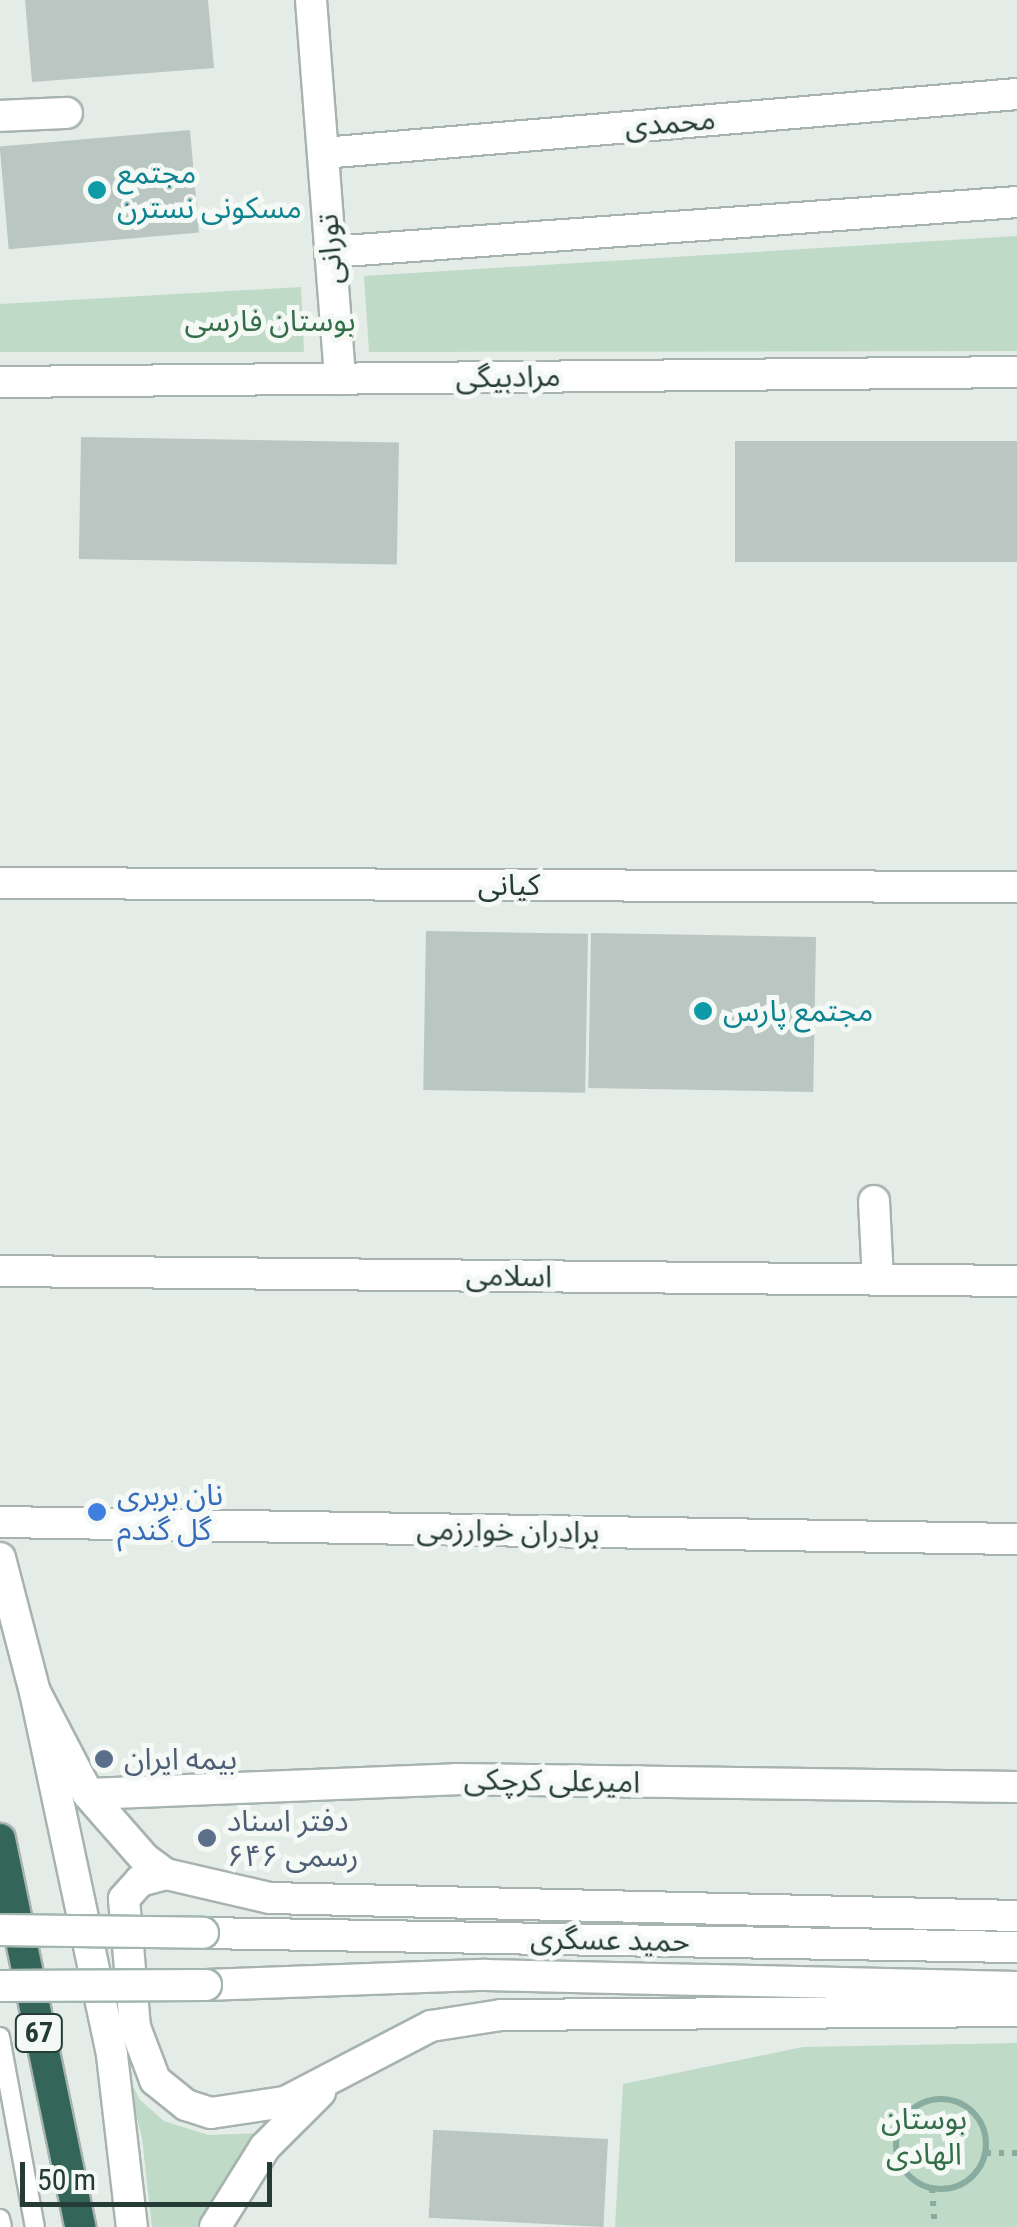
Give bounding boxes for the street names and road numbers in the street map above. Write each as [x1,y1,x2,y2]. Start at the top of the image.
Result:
street label: محمدی [623,101,717,145]
street label: تورانی [310,212,350,286]
street label: مرادبیگی [455,358,561,396]
street label: کیانی [478,867,540,903]
street label: اسلامی [465,1257,553,1295]
street label: برادران خوارزمی [416,1511,600,1551]
street label: امیرعلی کرچکی [464,1761,640,1801]
street label: حمید عسگری [530,1921,690,1959]
road number: 67 [14,2010,64,2056]

